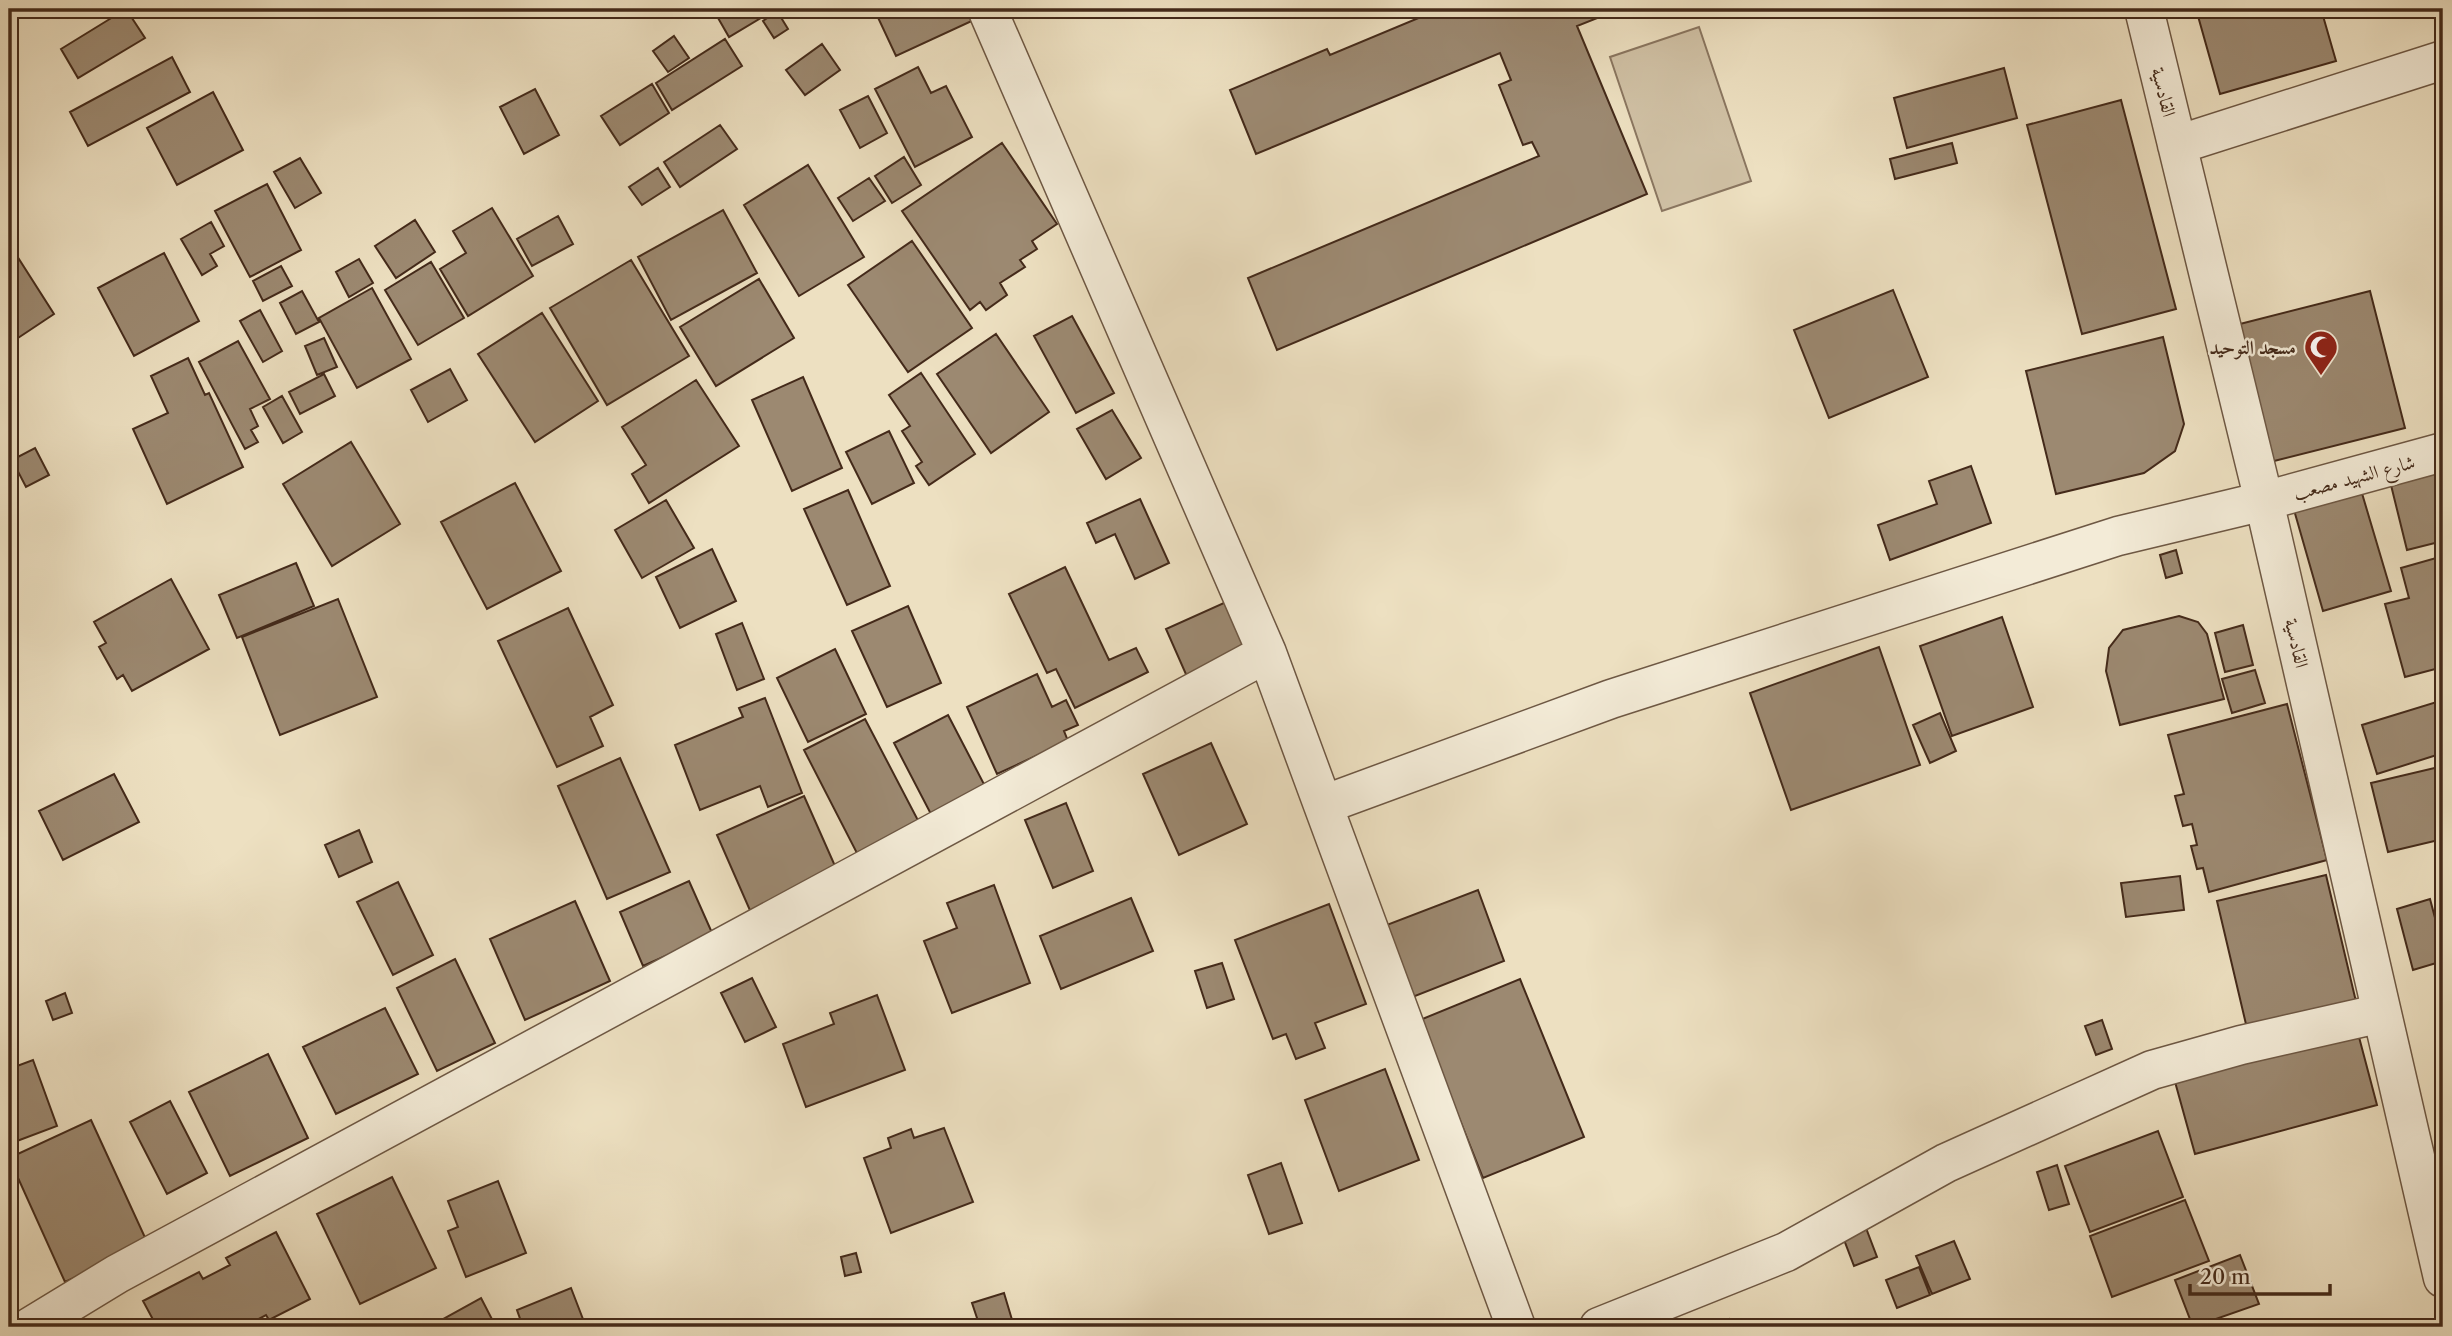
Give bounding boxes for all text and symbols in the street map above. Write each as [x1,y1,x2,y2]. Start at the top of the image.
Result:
street label: القادسية [2146,65,2181,119]
mosque icon: مسجد التوحيد [2302,328,2340,377]
place label: مسجد التوحيد [2209,336,2296,360]
street label: شارع الشهيد مصعب [2291,450,2418,509]
street label: القادسية [2280,616,2313,670]
scale bar [2190,1252,2330,1296]
text: 20 m [2200,1264,2251,1289]

